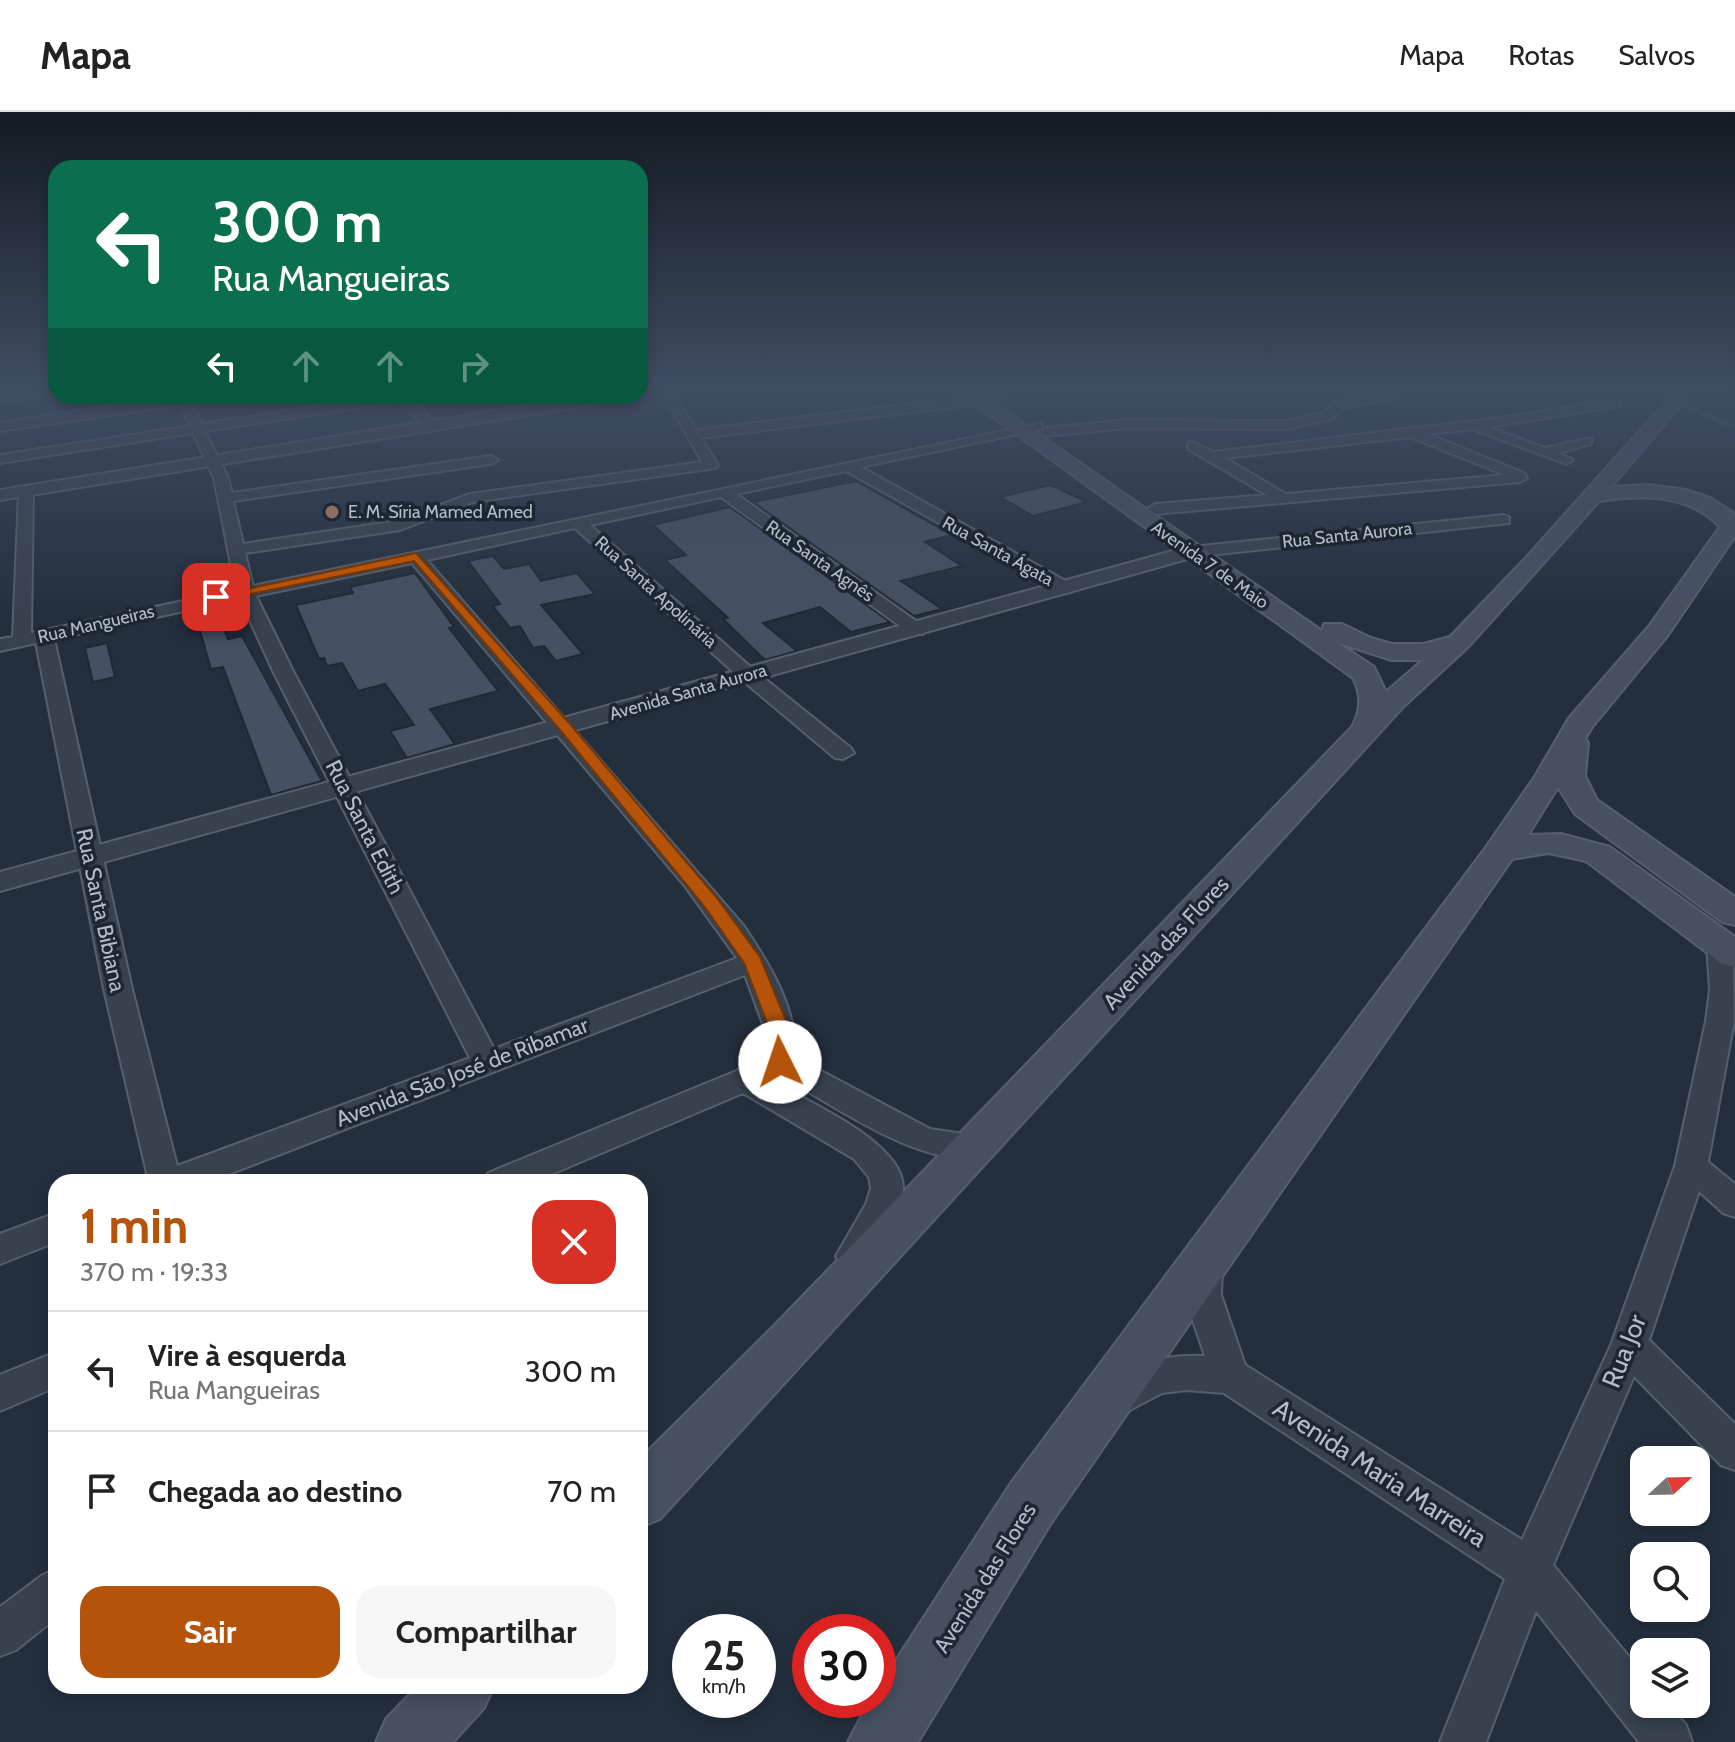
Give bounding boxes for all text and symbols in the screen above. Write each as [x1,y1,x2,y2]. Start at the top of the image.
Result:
text: Mapa [40,32,131,79]
text: Mapa [1399,38,1464,72]
text: Rotas [1508,38,1574,72]
text: Salvos [1618,38,1695,72]
text: 300 m [212,188,383,256]
icon: left [80,192,184,296]
text: Rua Mangueiras [212,256,450,300]
icon: left [200,344,244,388]
icon: ahead [284,344,328,388]
icon: ahead [368,344,412,388]
icon: right [452,344,496,388]
place label: E. M. Síria Mamed Amed [348,501,533,523]
marker: E. M. Síria Mamed Amed [323,503,341,521]
street label: Rua Santa Ágata [939,511,1058,591]
street label: Rua Santa Agnês [762,516,878,606]
street label: Avenida 7 de Maio [1147,516,1273,614]
street label: Rua Santa Aurora [1281,517,1413,553]
street label: Rua Santa Apolinária [590,531,722,653]
pin [182,563,250,631]
icon: arrive [194,575,238,619]
street label: Rua Mangueiras [36,600,156,648]
street label: Avenida Santa Aurora [607,659,770,725]
street label: Rua Santa Edith [320,756,410,898]
street label: Rua Santa Bibiana [70,826,132,995]
street label: Avenida das Flores [1098,871,1234,1015]
street label: Avenida São José de Ribamar [332,1011,592,1133]
position arrow [738,1020,822,1104]
text: 1 min [80,1197,188,1255]
button: close [532,1200,616,1284]
text: 370 m · 19:33 [80,1256,228,1288]
street label: Rua Jor [1595,1309,1653,1392]
text: Vire à esquerda [148,1337,346,1374]
icon: left [80,1349,124,1393]
text: 300 m [525,1353,616,1390]
text: Rua Mangueiras [148,1374,320,1406]
street label: Avenida Maria Marreira [1267,1392,1493,1554]
north arrow [1630,1446,1710,1526]
map controls [1630,1446,1710,1718]
icon: arrive [80,1469,124,1513]
text: Chegada ao destino [148,1473,402,1510]
text: 70 m [547,1473,616,1510]
street label: Avenida das Flores [928,1498,1042,1658]
button: search [1630,1542,1710,1622]
button: Sair [80,1586,340,1678]
button: Compartilhar [356,1586,616,1678]
speed limit sign: 30 [792,1614,896,1718]
text: 25 [703,1631,745,1680]
button: layers [1630,1638,1710,1718]
text: km/h [702,1674,746,1698]

